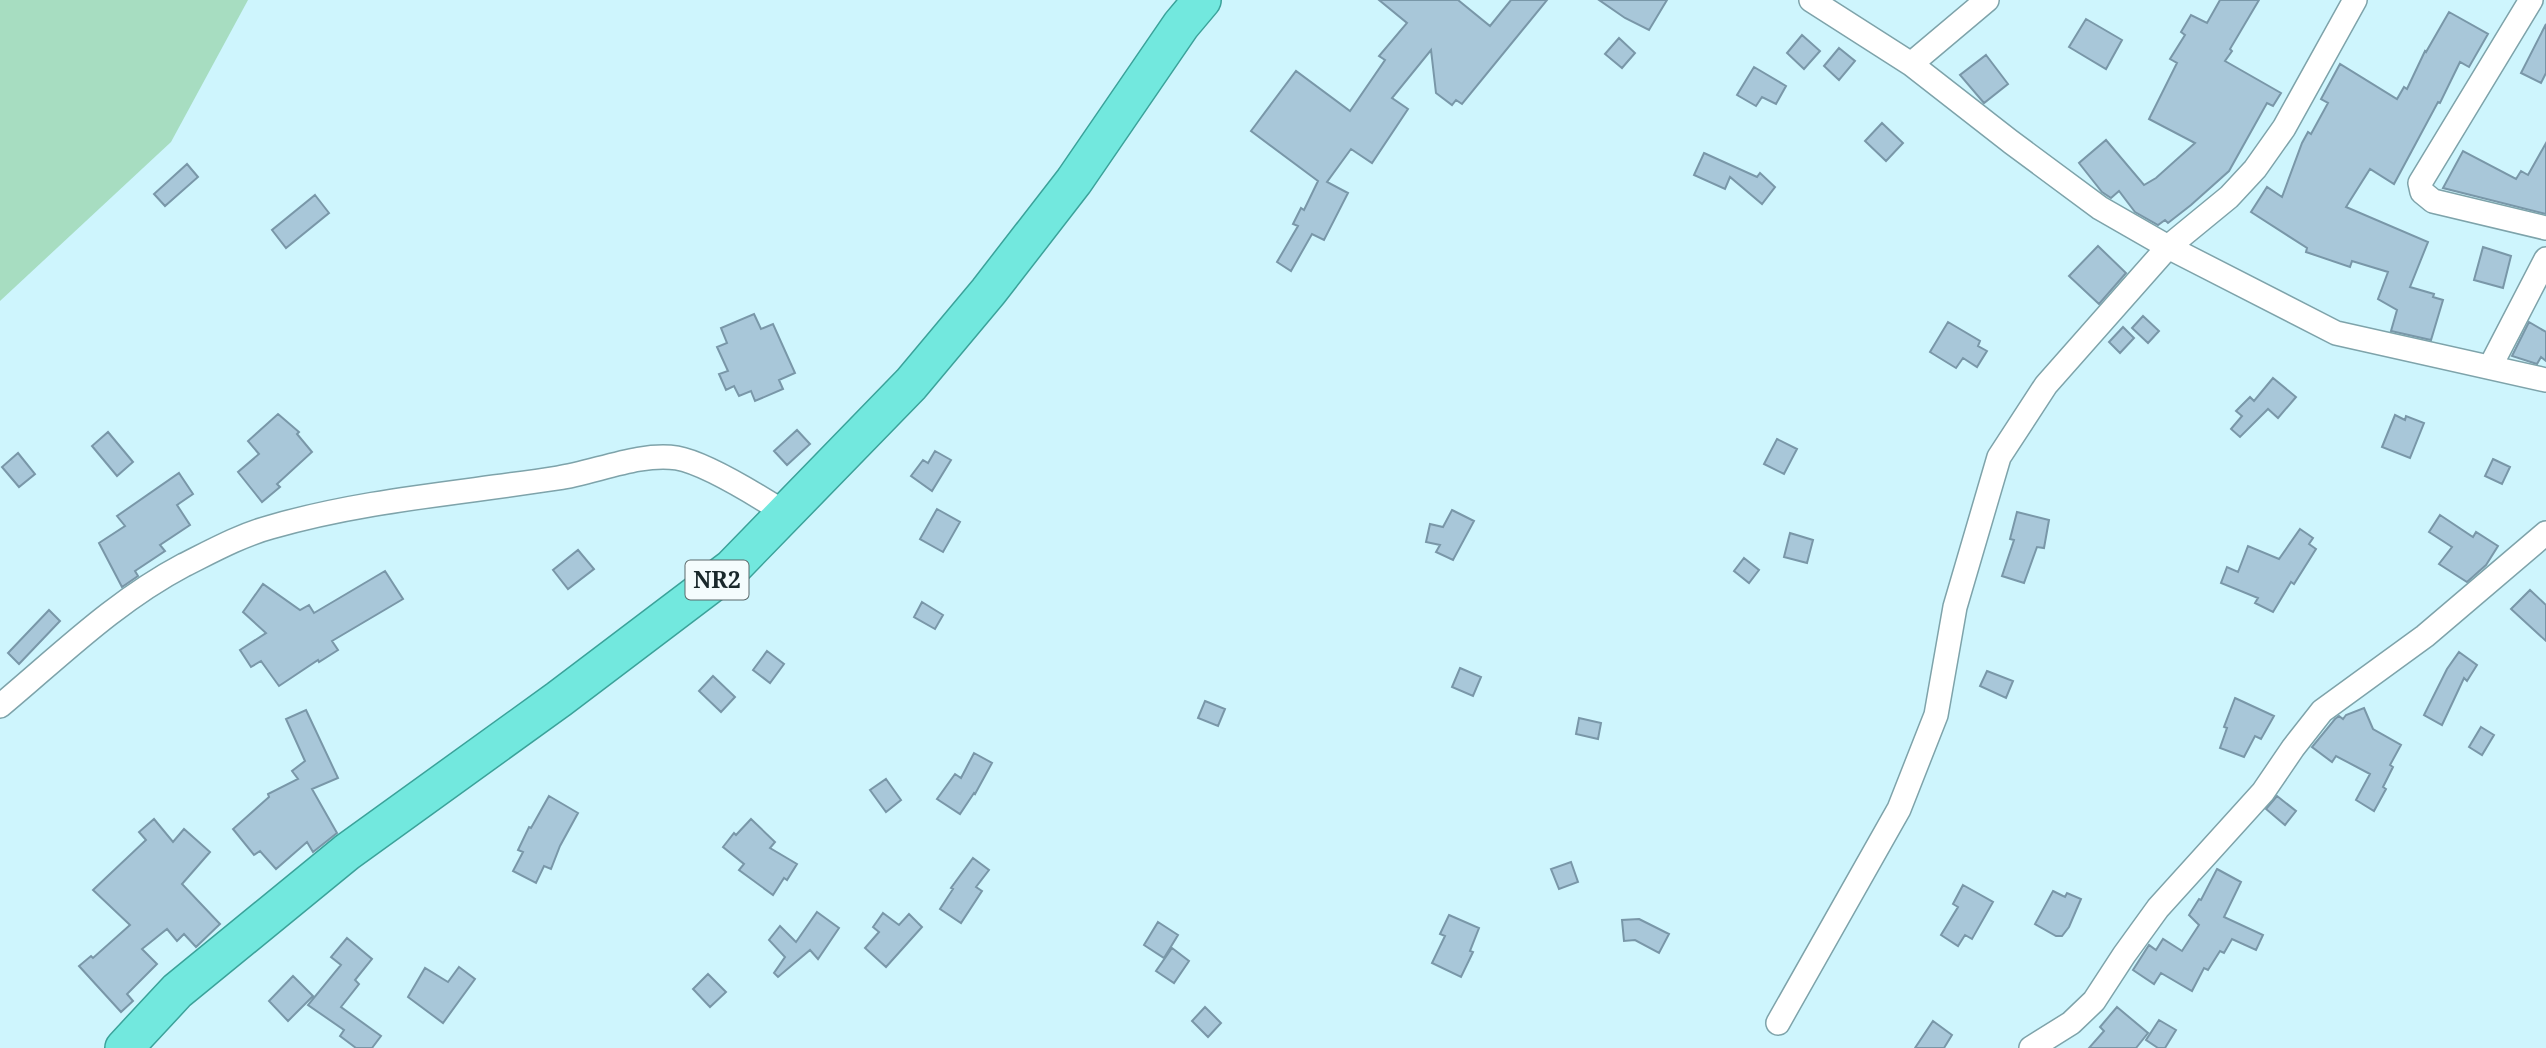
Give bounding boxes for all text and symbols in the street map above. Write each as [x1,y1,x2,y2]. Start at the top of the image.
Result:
road number: NR2 [686,560,748,600]

